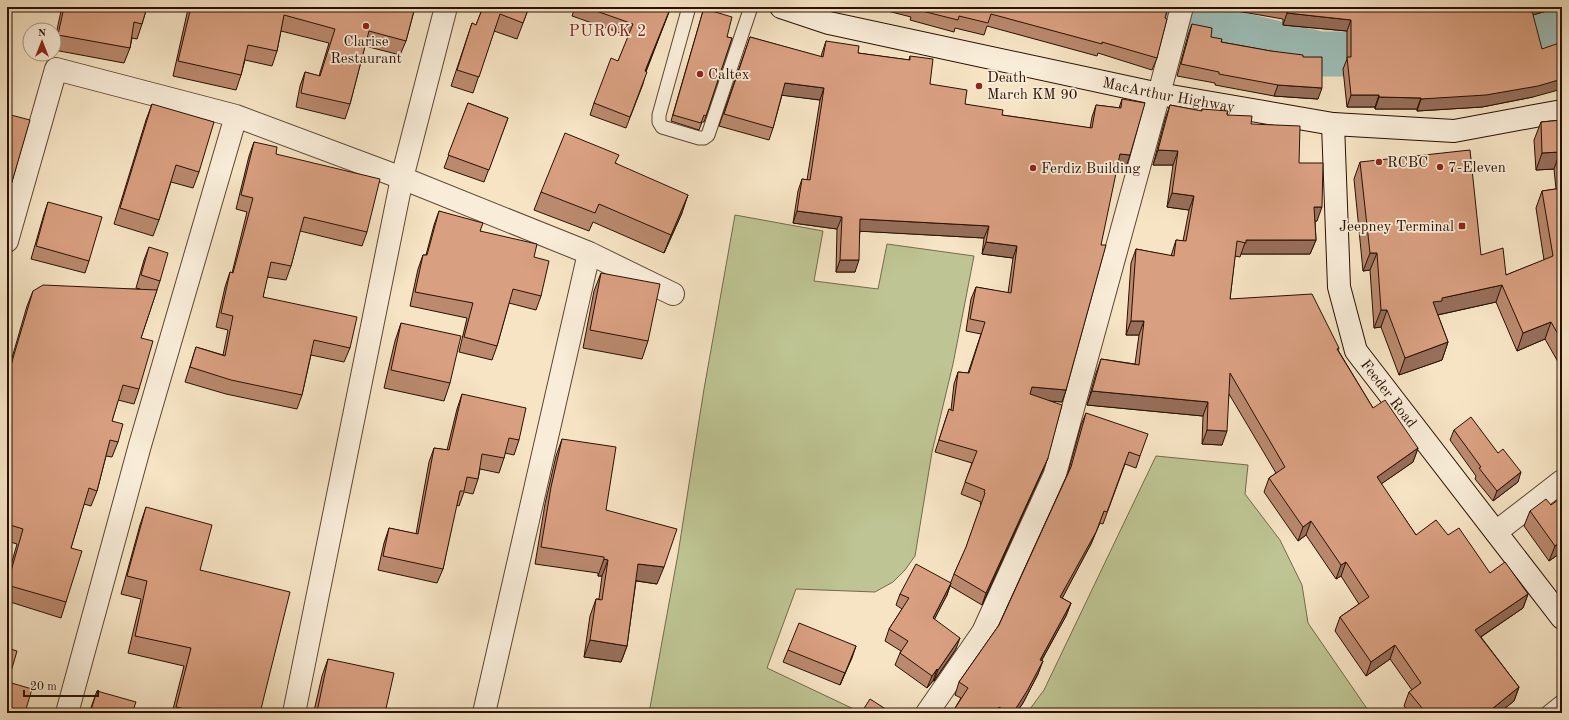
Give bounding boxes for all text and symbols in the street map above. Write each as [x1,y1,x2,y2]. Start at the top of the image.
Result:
marker: Clarise Restaurant [361,21,371,31]
north arrow [22,22,62,62]
district label: PUROK 2 [569,24,647,40]
text: N [38,28,47,39]
place label: Clarise Restaurant [330,35,402,67]
place label: Caltex [708,68,750,83]
marker: Caltex [695,69,705,79]
place label: Death March KM 90 [987,71,1078,103]
street label: MacArthur Highway [1101,76,1236,116]
marker: Death March KM 90 [974,81,984,91]
place label: RCBC [1387,156,1428,171]
marker: RCBC [1374,157,1384,167]
place label: 7-Eleven [1448,161,1506,176]
place label: Ferdiz Building [1041,162,1140,177]
marker: 7-Eleven [1435,162,1445,172]
marker: Ferdiz Building [1028,163,1038,173]
place label: Jeepney Terminal [1339,220,1454,235]
marker: Jeepney Terminal [1457,221,1467,231]
street label: Feeder Road [1357,358,1419,431]
scale bar [24,672,98,698]
text: 20 m [30,681,57,693]

